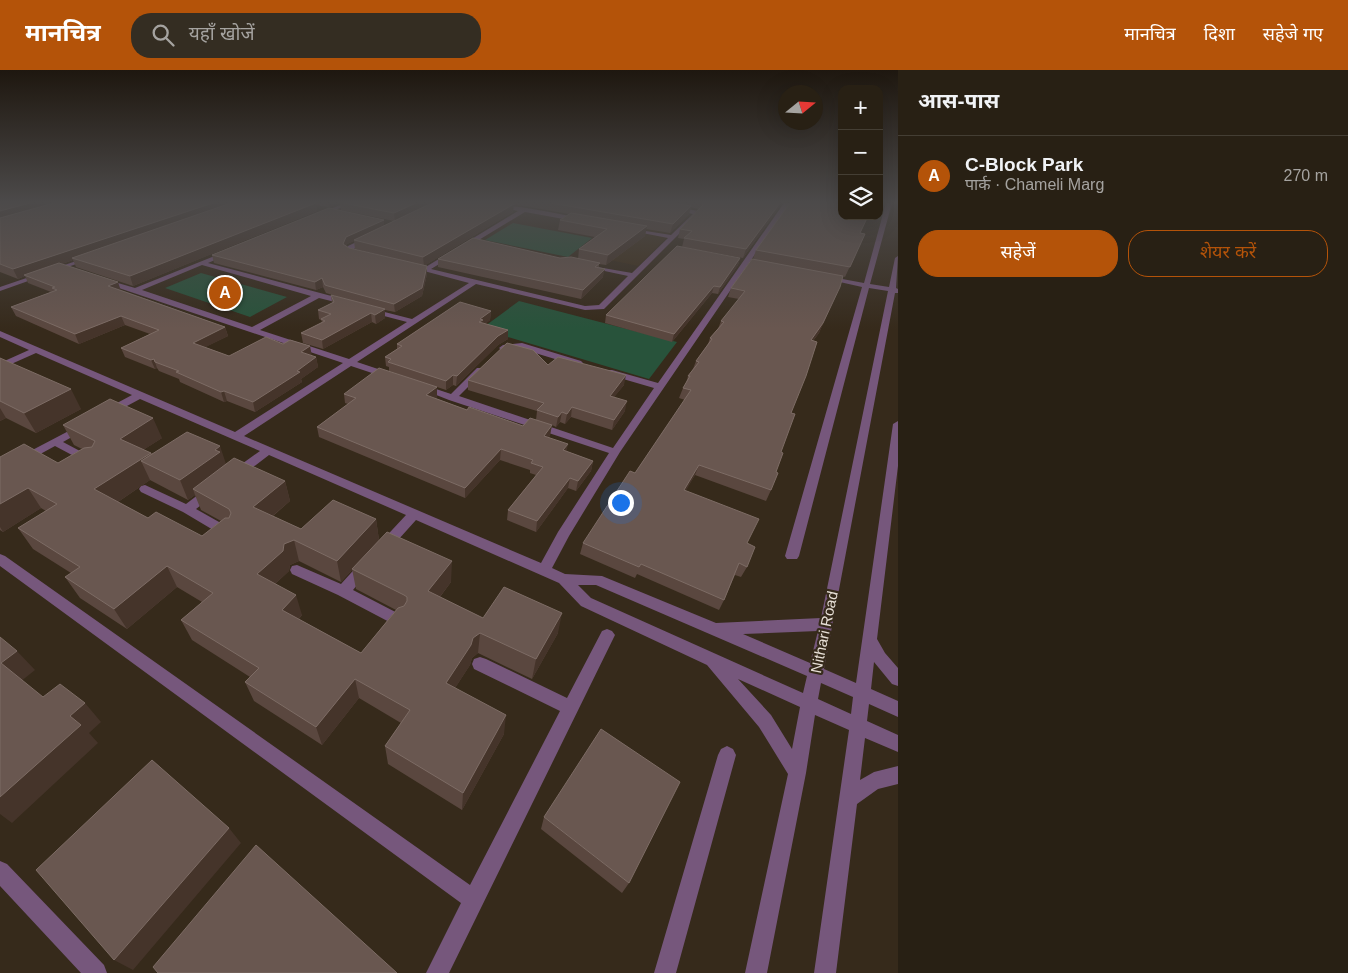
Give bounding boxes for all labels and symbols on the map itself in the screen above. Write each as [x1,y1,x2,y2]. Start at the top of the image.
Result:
north arrow [778,85,823,130]
pin: A [209,274,241,312]
your location [608,490,634,516]
street label: Nithari Road [807,589,841,675]

